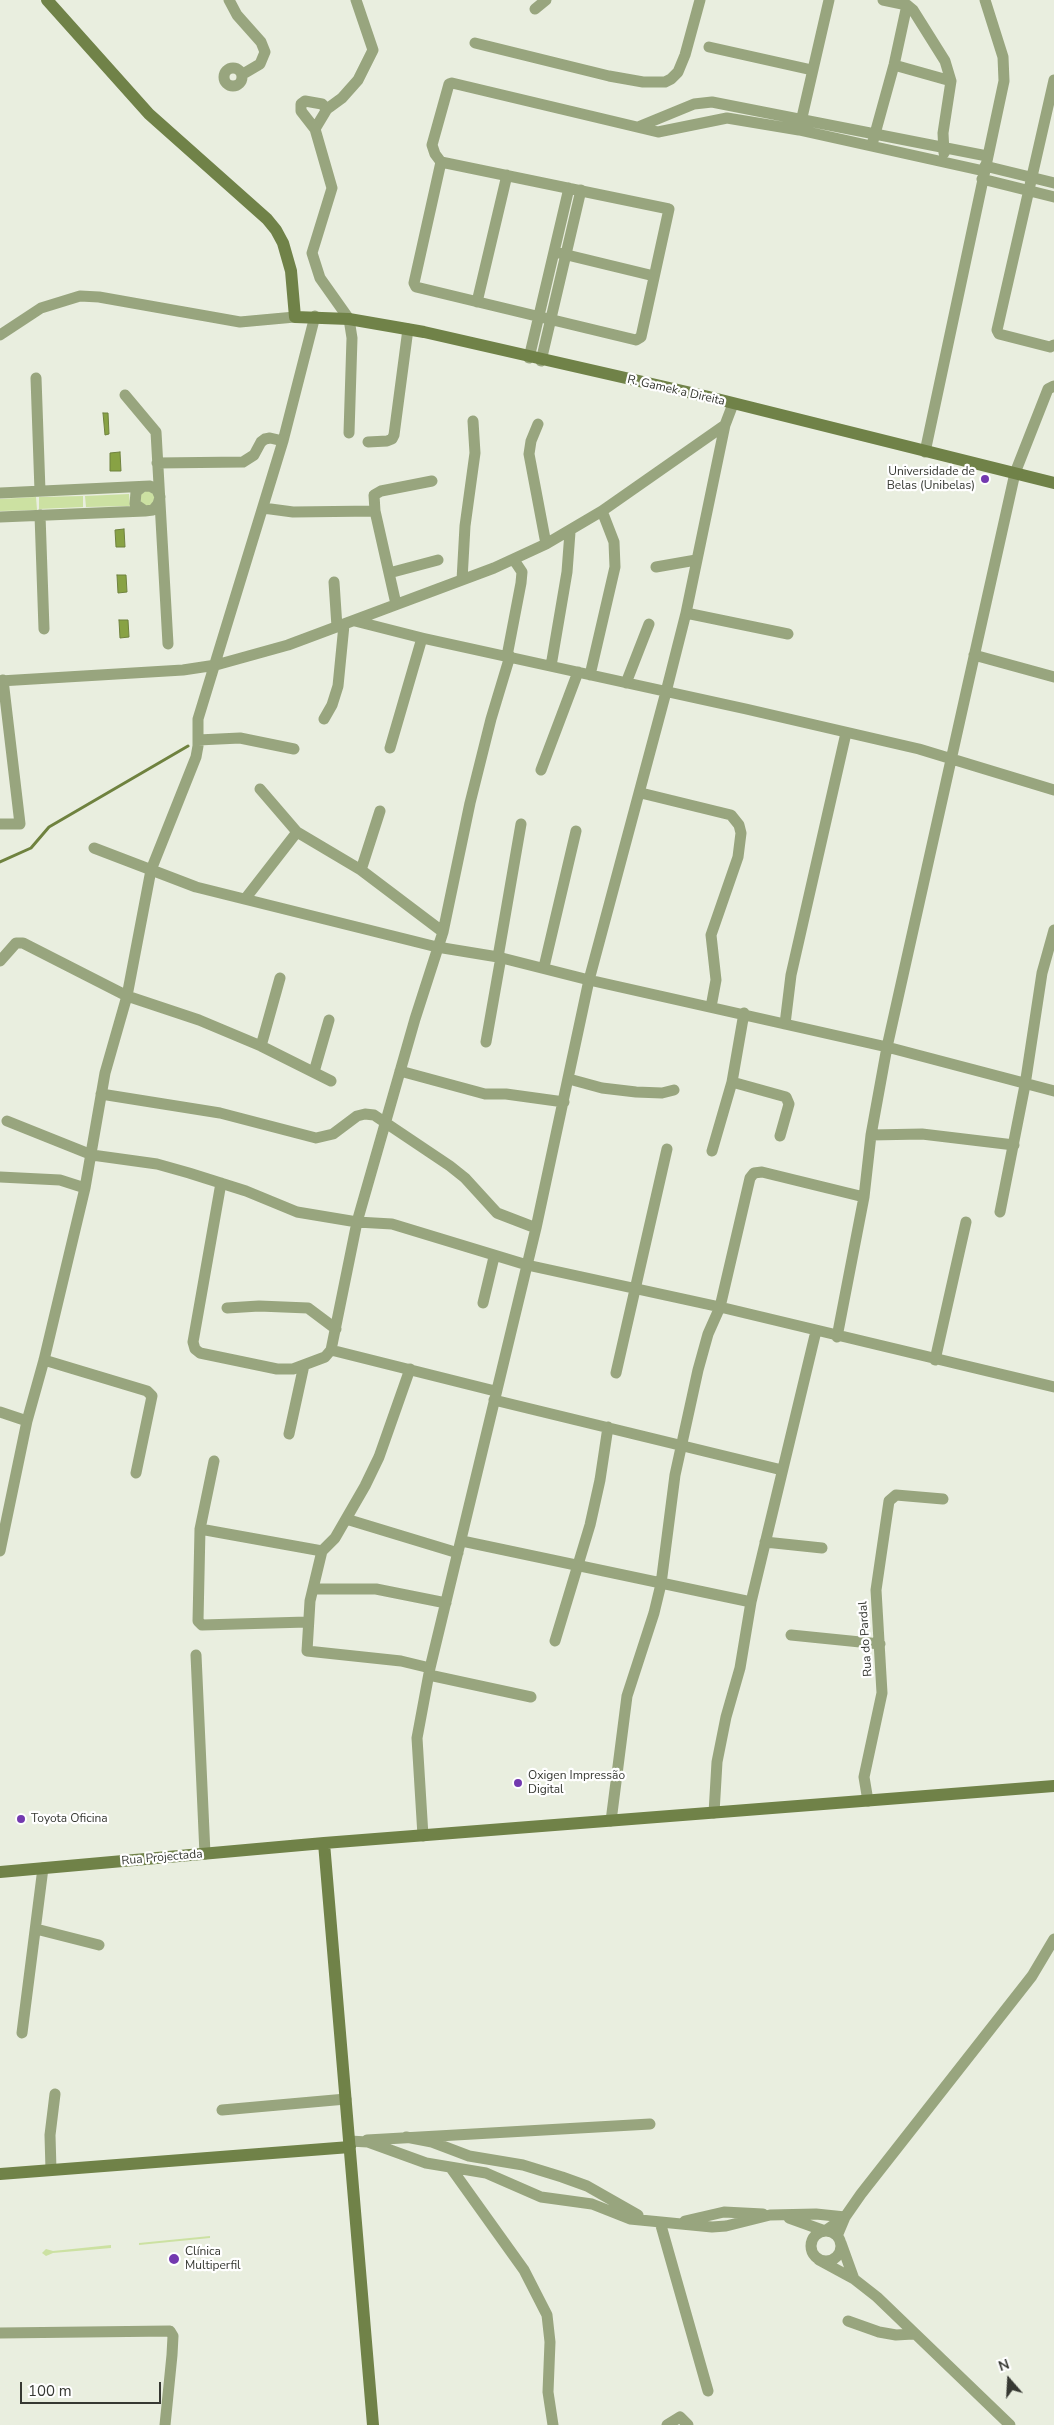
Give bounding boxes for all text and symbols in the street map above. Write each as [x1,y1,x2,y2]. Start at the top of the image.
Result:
street label: R. Gamek a Direita [626,373,726,409]
place label: Universidade de Belas (Unibelas) [887,465,975,493]
marker: Universidade de Belas (Unibelas) [979,473,991,485]
street label: Rua do Pardal [856,1601,876,1677]
place label: Oxigen Impressão Digital [528,1769,625,1797]
marker: Oxigen Impressão Digital [512,1777,524,1789]
place label: Toyota Oficina [31,1812,108,1826]
marker: Toyota Oficina [15,1813,27,1825]
street label: Rua Projectada [121,1847,203,1869]
place label: Clínica Multiperfil [185,2245,241,2273]
marker: Clínica Multiperfil [167,2252,181,2266]
north arrow [984,2355,1034,2405]
text: N [996,2355,1012,2376]
scale bar [22,2372,164,2404]
text: 100 m [28,2381,72,2401]

